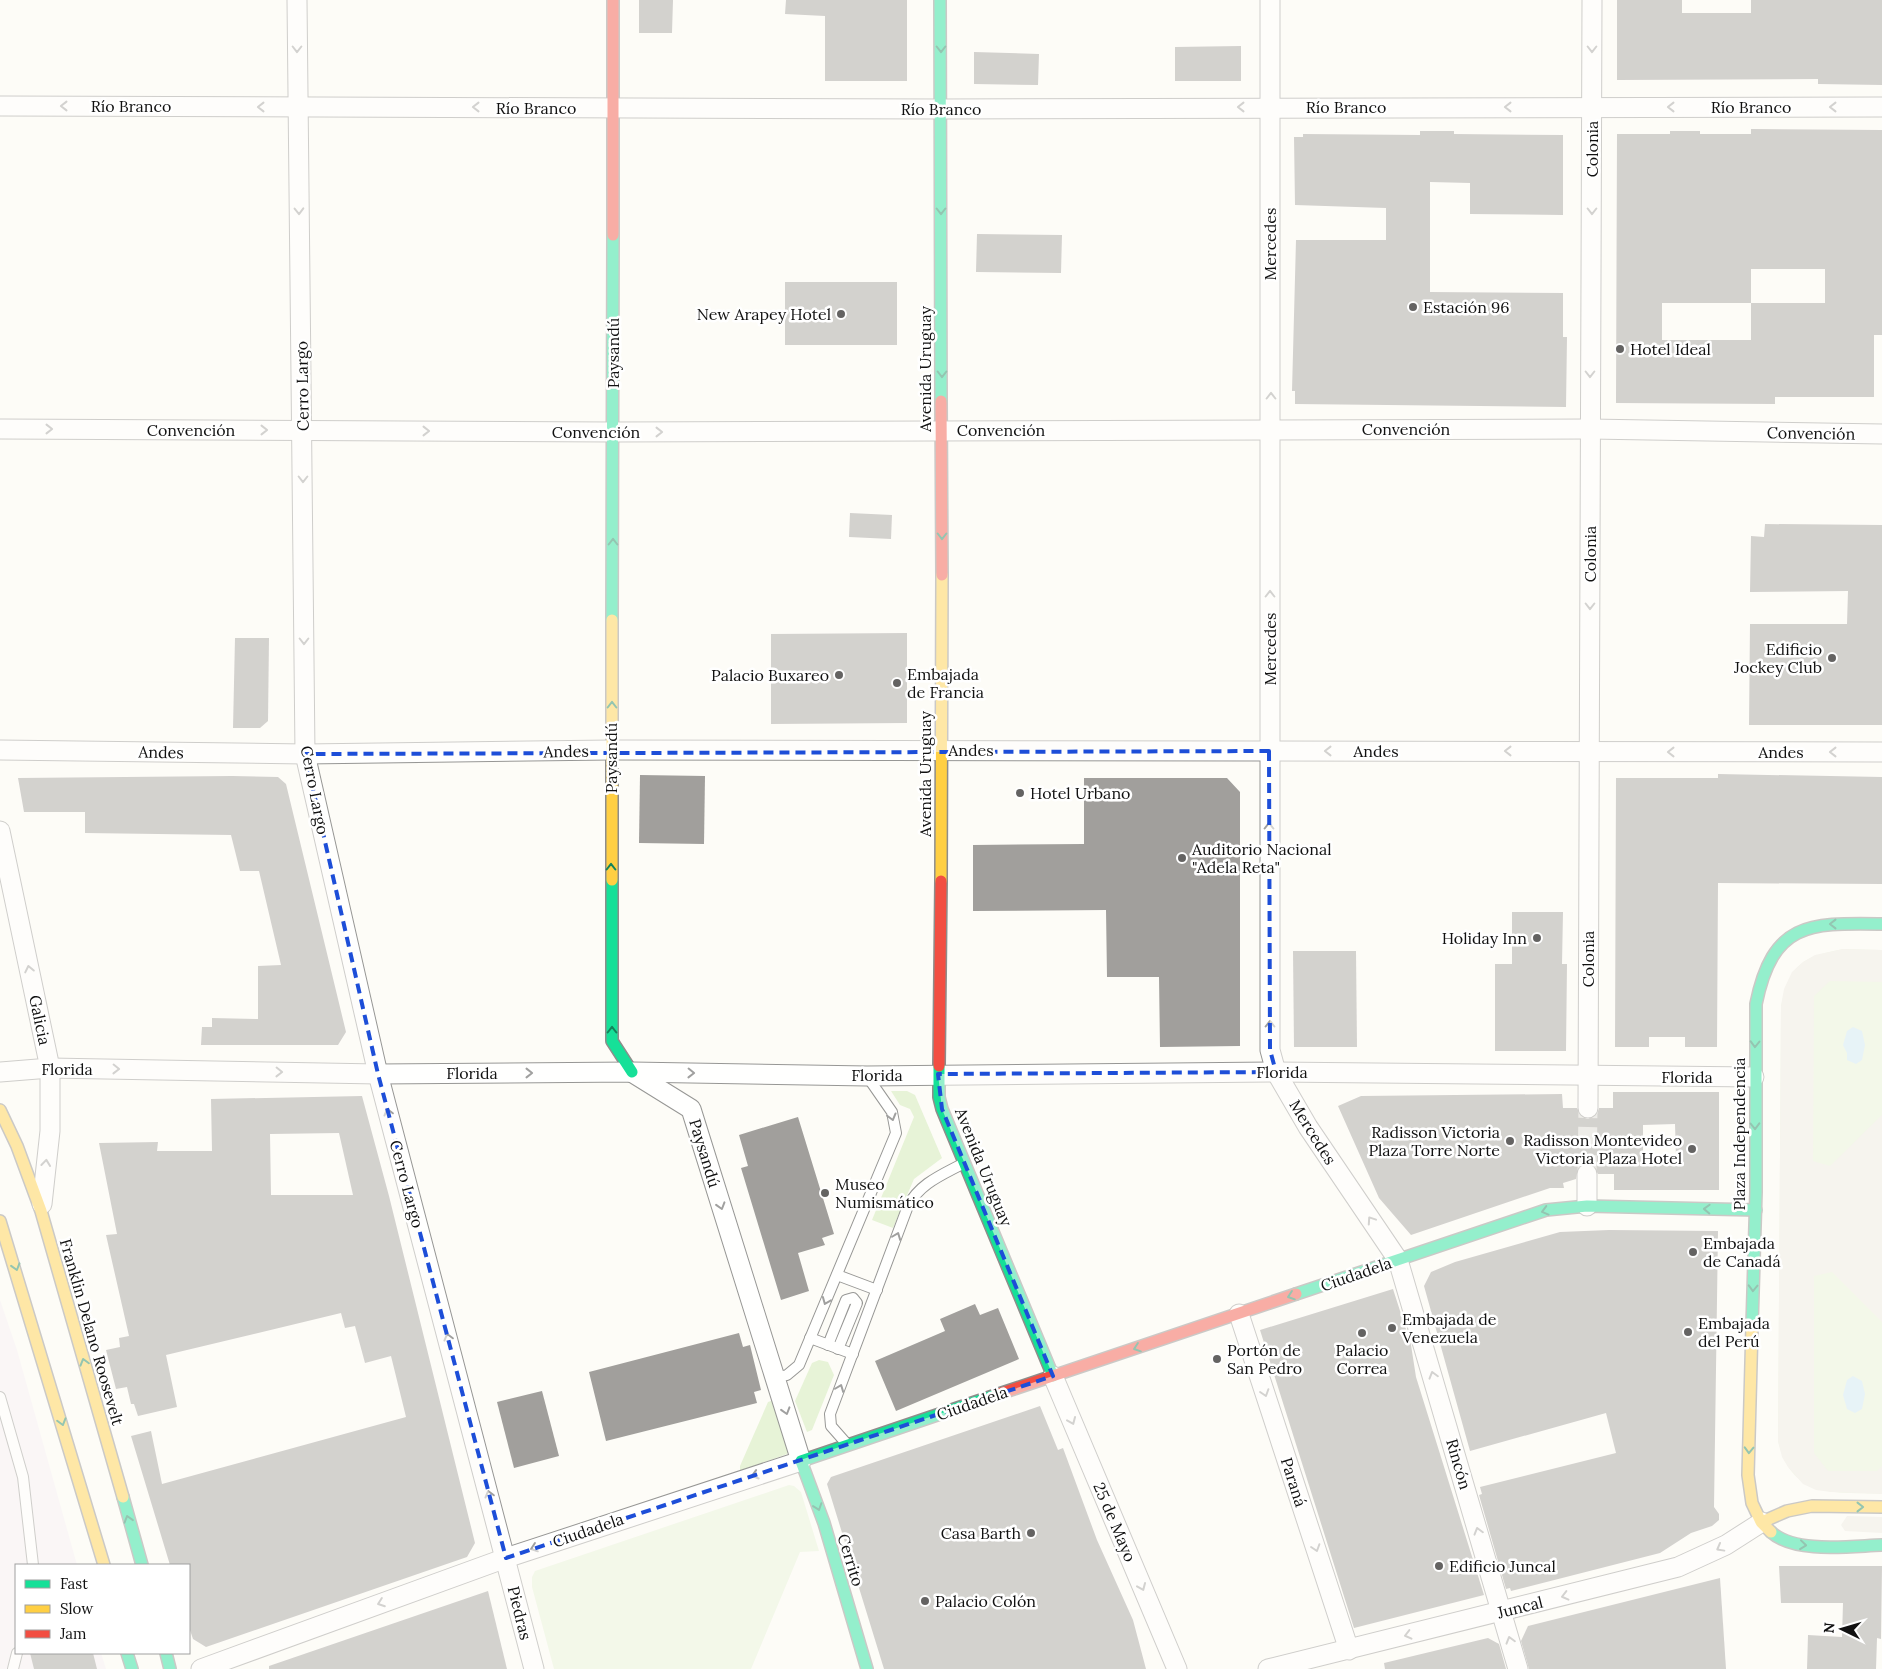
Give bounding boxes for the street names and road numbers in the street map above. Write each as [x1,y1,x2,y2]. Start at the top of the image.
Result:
street label: Río Branco [91,96,171,116]
street label: Río Branco [1306,97,1386,117]
street label: Río Branco [1711,97,1791,117]
street label: Río Branco [496,98,576,118]
street label: Río Branco [901,99,981,119]
street label: Colonia [1582,121,1602,177]
street label: Mercedes [1260,208,1280,280]
street label: Avenida Uruguay [915,305,935,433]
street label: Paysandú [603,317,623,388]
street label: Cerro Largo [291,341,313,431]
street label: Convención [1362,419,1451,439]
street label: Convención [147,420,236,440]
street label: Convención [957,420,1046,440]
street label: Convención [552,422,641,442]
street label: Convención [1767,422,1856,444]
street label: Colonia [1580,526,1600,582]
street label: Mercedes [1260,613,1280,685]
street label: Avenida Uruguay [915,710,935,838]
street label: Paysandú [601,722,621,793]
street label: Andes [947,740,994,760]
street label: Andes [542,741,589,761]
street label: Andes [1352,741,1399,761]
street label: Andes [137,742,184,762]
street label: Andes [1757,742,1804,762]
street label: Cerro Largo [297,744,333,836]
street label: Colonia [1578,931,1598,987]
street label: Galicia [25,993,55,1047]
street label: Plaza Independencia [1729,1057,1749,1211]
street label: Florida [41,1059,93,1079]
street label: Florida [1256,1062,1308,1082]
street label: Florida [446,1063,498,1083]
street label: Florida [851,1065,903,1085]
street label: Florida [1661,1067,1713,1087]
street label: Mercedes [1285,1096,1341,1168]
street label: Avenida Uruguay [951,1104,1017,1230]
street label: Paysandú [685,1116,725,1190]
street label: Cerro Largo [386,1138,428,1230]
street label: Franklin Delano Roosevelt [56,1236,128,1428]
street label: Ciudadela [1318,1253,1394,1295]
street label: Ciudadela [934,1382,1010,1424]
street label: Rincón [1442,1436,1476,1492]
street label: Paraná [1277,1455,1311,1509]
street label: 25 de Mayo [1089,1479,1141,1565]
street label: Ciudadela [550,1509,626,1551]
street label: Cerrito [834,1531,868,1589]
street label: Piedras [504,1584,536,1642]
street label: Juncal [1494,1592,1545,1623]

